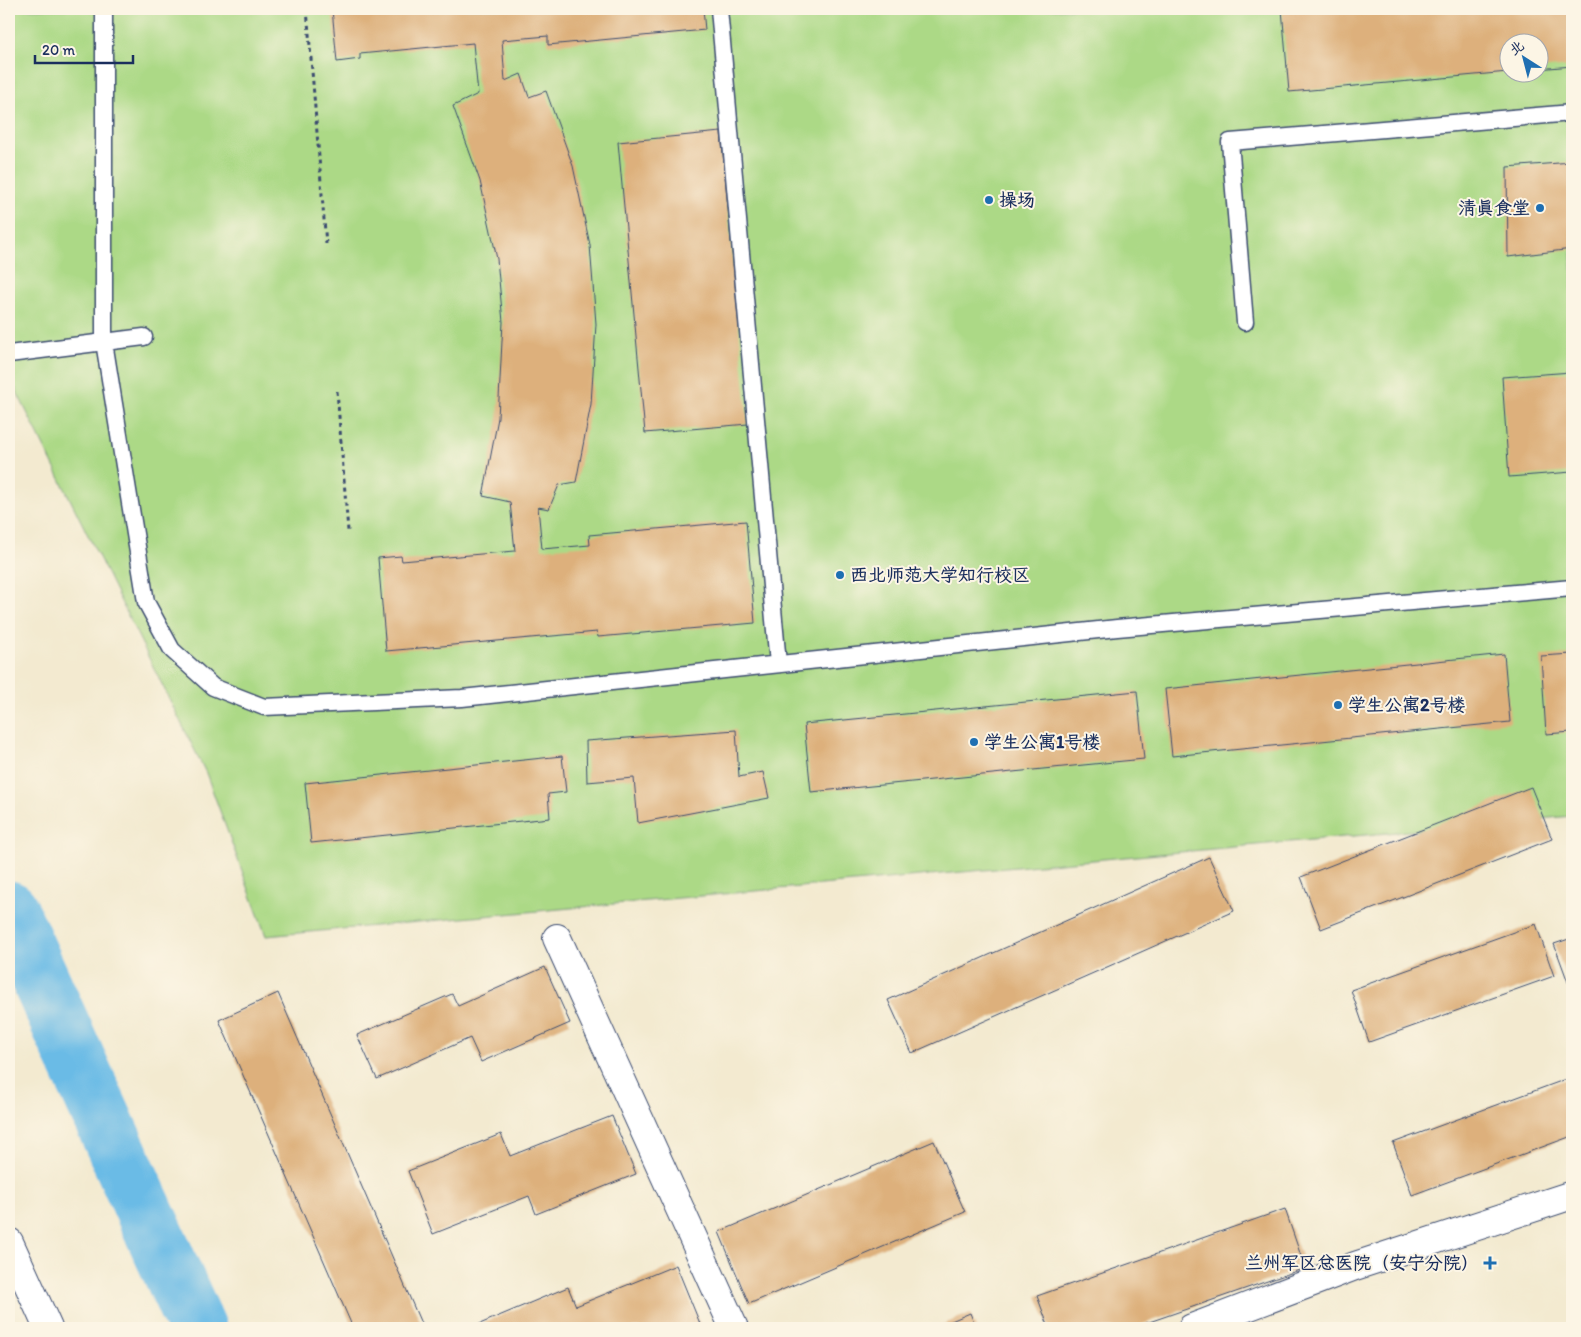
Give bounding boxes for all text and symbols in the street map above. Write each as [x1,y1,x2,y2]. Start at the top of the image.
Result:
scale bar [35,32,132,64]
north arrow [1498,32,1548,82]
text: 北 [1506,37,1527,59]
text: 20 m [42,41,76,59]
place label: 操场 [999,189,1035,211]
marker: 操场 [983,194,995,206]
place label: 清真食堂 [1458,197,1530,219]
marker: 清真食堂 [1534,202,1546,214]
place label: 西北师范大学知行校区 [850,564,1030,586]
marker: 西北师范大学知行校区 [834,569,846,581]
place label: 学生公寓2号楼 [1348,694,1465,716]
marker: 学生公寓2号楼 [1332,699,1344,711]
place label: 学生公寓1号楼 [984,731,1100,753]
marker: 学生公寓1号楼 [968,736,980,748]
place label: 兰州军区总医院（安宁分院） [1245,1252,1479,1274]
marker: 兰州军区总医院（安宁分院） [1483,1256,1497,1270]

